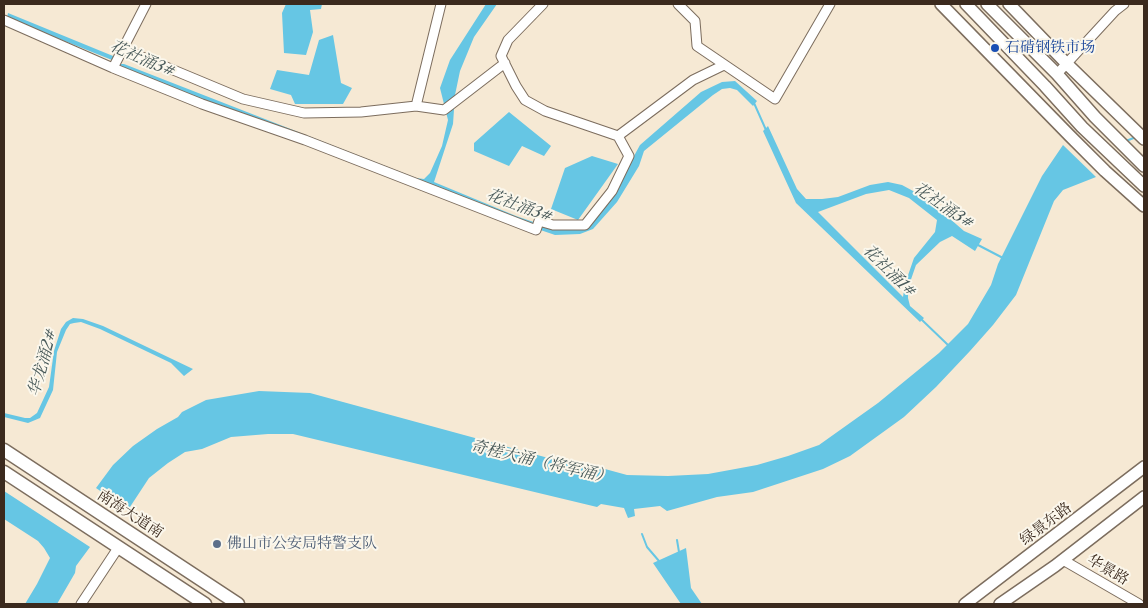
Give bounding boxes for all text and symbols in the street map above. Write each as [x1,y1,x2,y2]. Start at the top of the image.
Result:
water label: 花社涌3# [107,36,177,82]
place label: 石𬒔钢铁市场 [1005,39,1095,57]
marker: 石𬒔钢铁市场 [989,42,1001,54]
water label: 花社涌3# [910,179,976,233]
water label: 花社涌3# [484,185,554,227]
water label: 花社涌1# [859,241,919,301]
water label: 华龙涌2# [24,328,62,398]
water label: 奇槎大涌（将军涌） [469,436,613,488]
street label: 南海大道南 [94,486,166,542]
street label: 绿景东路 [1017,499,1075,549]
place label: 佛山市公安局特警支队 [227,535,377,553]
marker: 佛山市公安局特警支队 [211,538,223,550]
street label: 华景路 [1084,551,1132,589]

